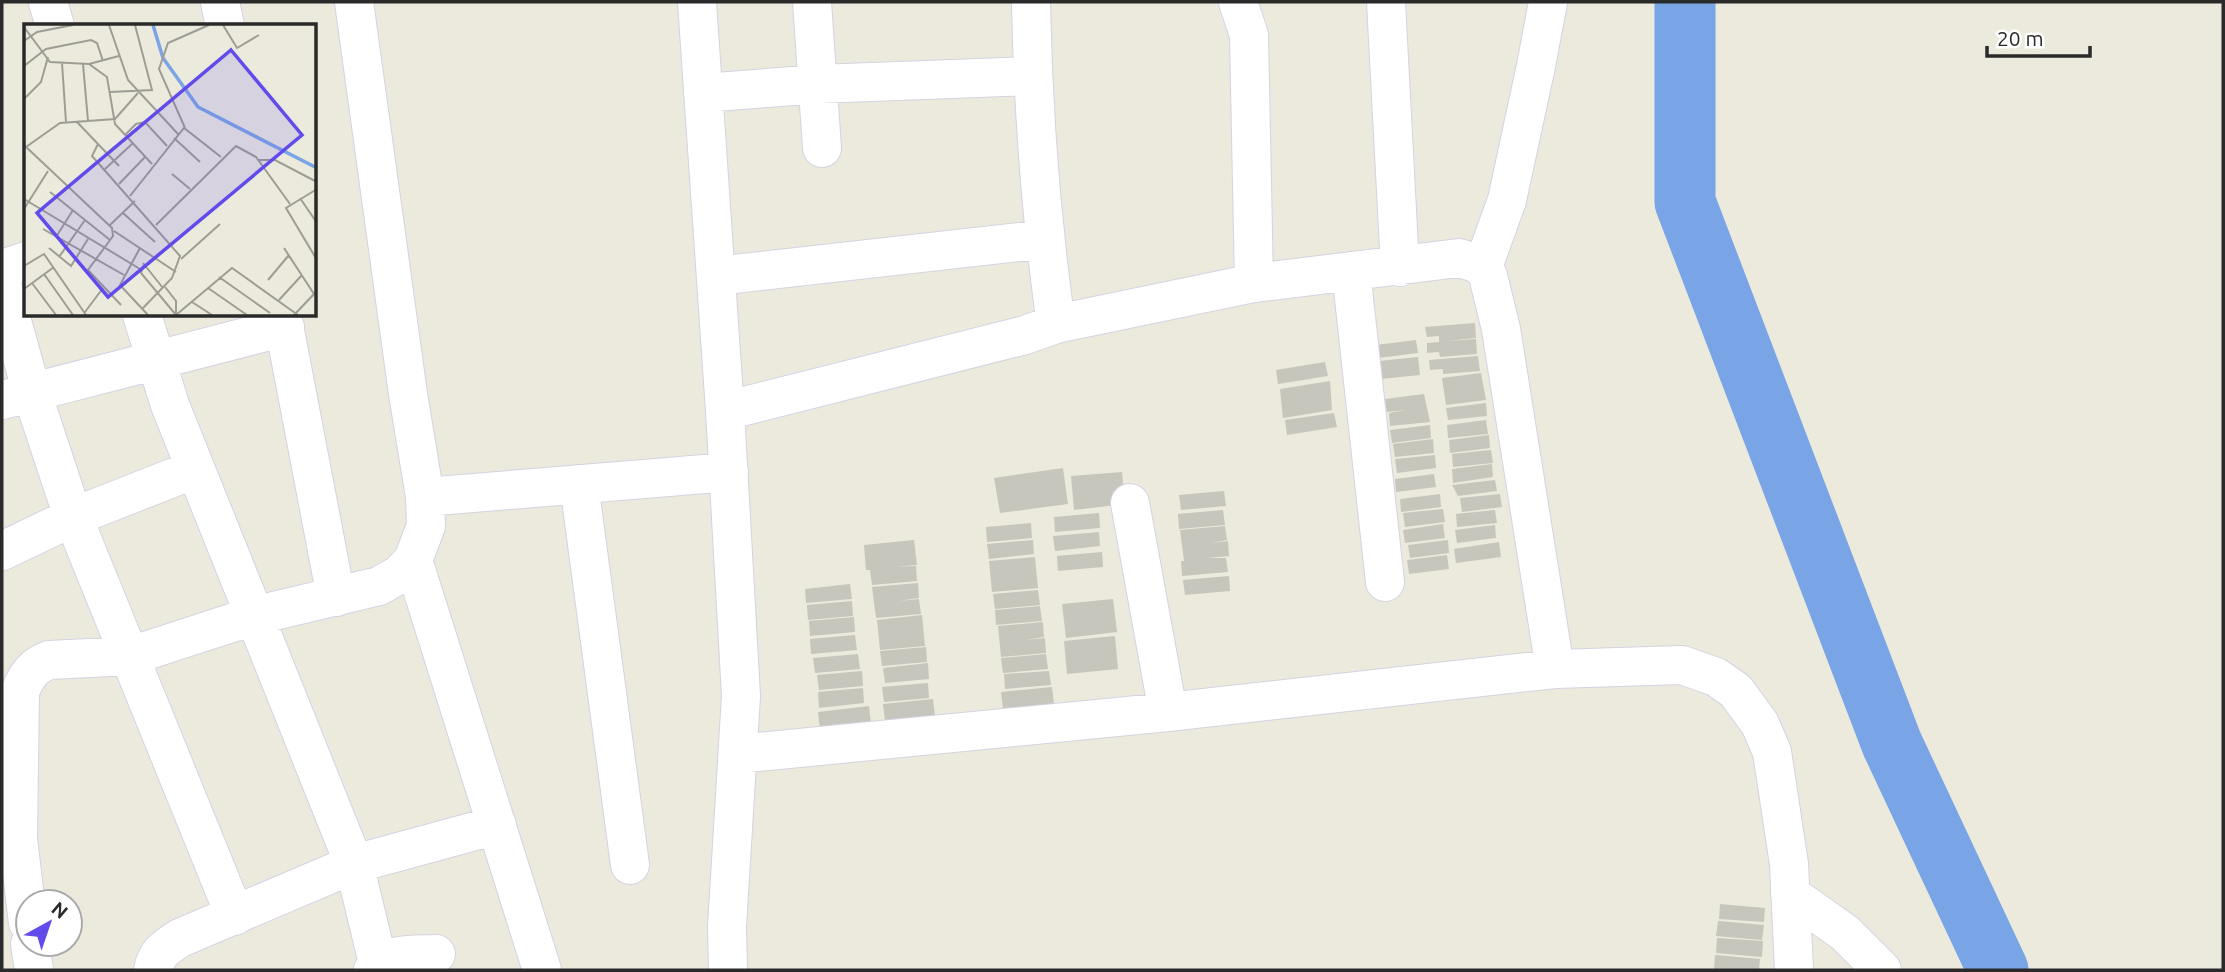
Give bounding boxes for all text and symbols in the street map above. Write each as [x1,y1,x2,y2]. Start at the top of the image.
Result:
scale bar [1987,14,2090,58]
inset map [24,24,317,317]
text: 20 m [1997,26,2044,50]
north arrow [14,888,84,958]
text: N [47,897,72,923]

